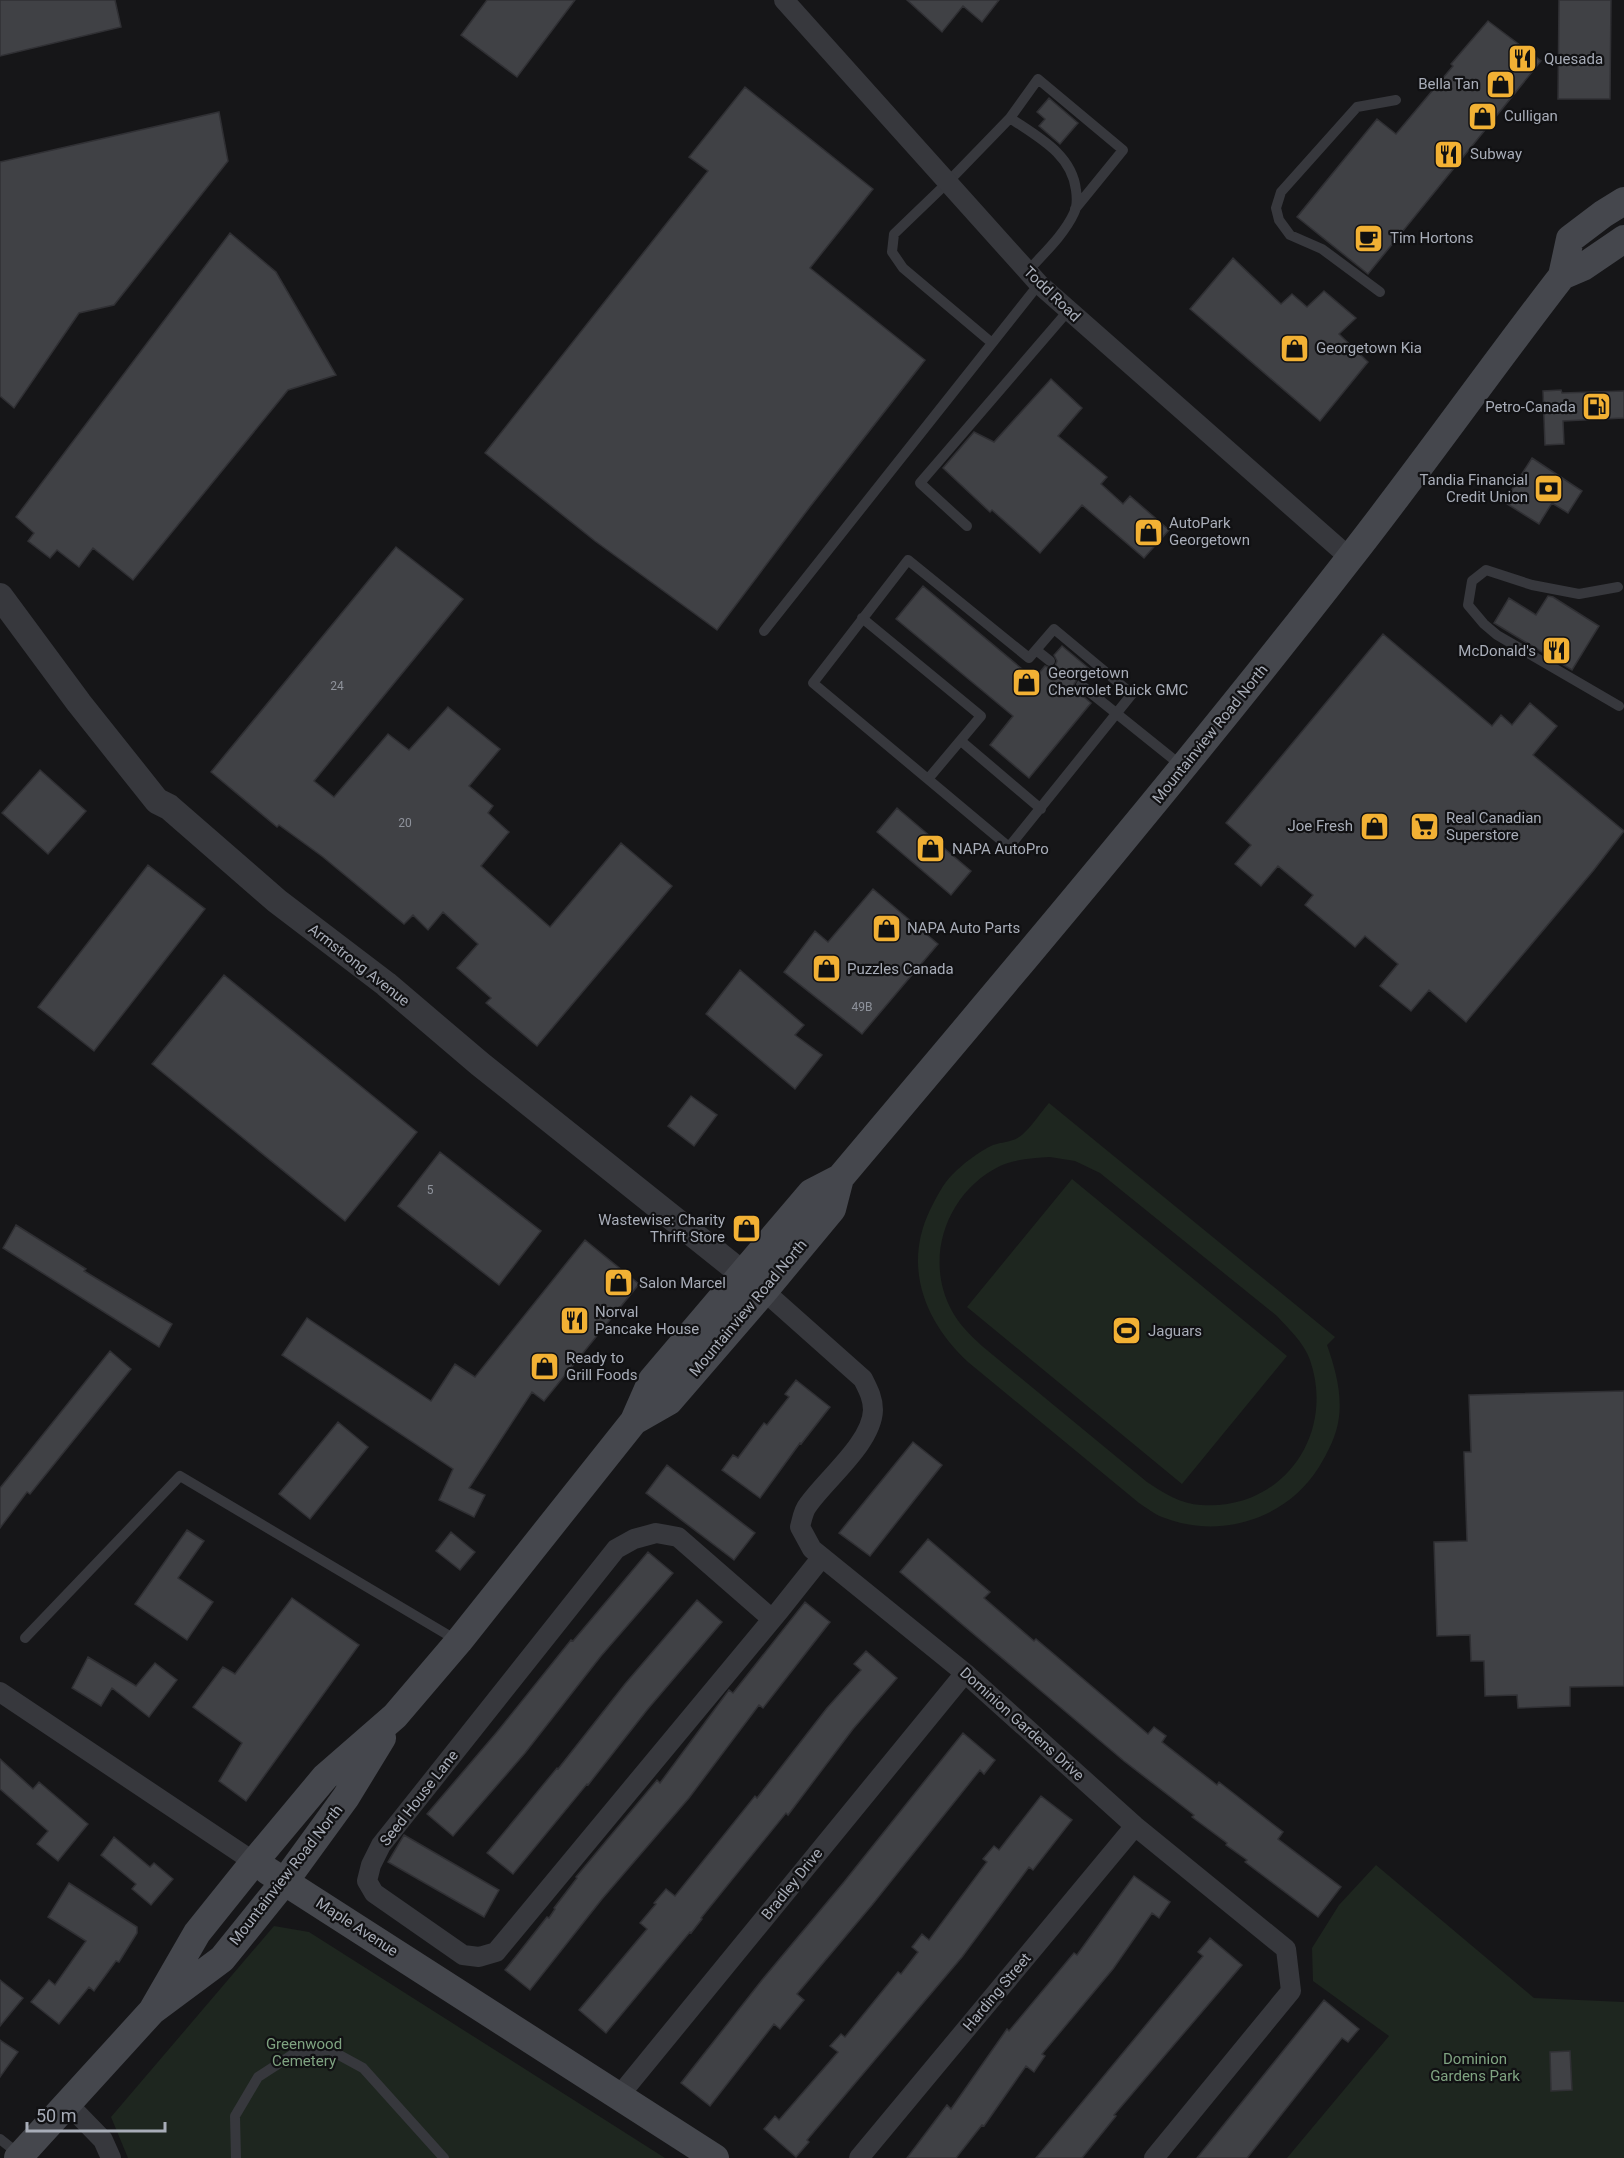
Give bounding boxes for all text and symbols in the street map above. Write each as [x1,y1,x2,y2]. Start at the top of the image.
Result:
restaurant icon: Quesada [1507,43,1539,75]
place label: Quesada [1544,50,1603,68]
shop icon: Bella Tan [1484,68,1516,100]
place label: Bella Tan [1418,75,1479,93]
shop icon: Culligan [1467,100,1499,132]
place label: Culligan [1504,107,1558,125]
restaurant icon: Subway [1433,138,1465,170]
place label: Subway [1470,145,1522,163]
cafe icon: Tim Hortons [1353,222,1385,254]
place label: Tim Hortons [1390,229,1474,247]
street label: Todd Road [1020,263,1084,325]
shop icon: Georgetown Kia [1279,332,1311,364]
place label: Georgetown Kia [1316,339,1422,357]
fuel station icon: Petro-Canada [1581,391,1613,423]
place label: Petro-Canada [1485,398,1576,416]
place label: Tandia Financial Credit Union [1419,471,1528,506]
bank icon: Tandia Financial Credit Union [1533,473,1565,505]
place label: AutoPark Georgetown [1169,514,1250,549]
shop icon: AutoPark Georgetown [1132,516,1164,548]
restaurant icon: McDonald's [1541,635,1573,667]
place label: McDonald's [1458,642,1536,660]
street label: Mountainview Road North [1149,661,1271,807]
place label: Georgetown Chevrolet Buick GMC [1048,664,1189,699]
shop icon: Georgetown Chevrolet Buick GMC [1011,666,1043,698]
house number: 24 [330,679,344,693]
place label: Real Canadian Superstore [1446,809,1542,844]
shop icon: Joe Fresh [1358,810,1390,842]
supermarket icon: Real Canadian Superstore [1409,811,1441,843]
house number: 20 [398,816,412,830]
place label: Joe Fresh [1287,817,1353,835]
shop icon: NAPA AutoPro [915,833,947,865]
place label: NAPA AutoPro [952,840,1049,858]
shop icon: NAPA Auto Parts [870,912,902,944]
place label: NAPA Auto Parts [907,919,1020,937]
street label: Armstrong Avenue [305,920,413,1010]
shop icon: Puzzles Canada [810,953,842,985]
place label: Puzzles Canada [847,960,954,978]
house number: 49B [852,1000,872,1014]
house number: 5 [427,1183,434,1197]
place label: Wastewise: Charity Thrift Store [598,1211,725,1246]
shop icon: Wastewise: Charity Thrift Store [730,1213,762,1245]
street label: Mountainview Road North [685,1236,811,1380]
shop icon: Salon Marcel [602,1267,634,1299]
place label: Salon Marcel [639,1274,726,1292]
place label: Norval Pancake House [595,1303,699,1338]
restaurant icon: Norval Pancake House [558,1305,590,1337]
sports icon: Jaguars [1111,1315,1143,1347]
place label: Jaguars [1148,1322,1202,1340]
place label: Ready to Grill Foods [566,1349,637,1384]
shop icon: Ready to Grill Foods [529,1351,561,1383]
street label: Dominion Gardens Drive [956,1663,1088,1785]
street label: Seed House Lane [376,1747,462,1849]
street label: Mountainview Road North [226,1801,346,1949]
street label: Bradley Drive [758,1845,826,1923]
street label: Maple Avenue [313,1894,401,1960]
street label: Harding Street [959,1949,1035,2035]
park label: Greenwood Cemetery [266,2035,342,2070]
park label: Dominion Gardens Park [1430,2050,1520,2085]
scale bar [27,2095,165,2133]
text: 50 m [36,2105,76,2126]

